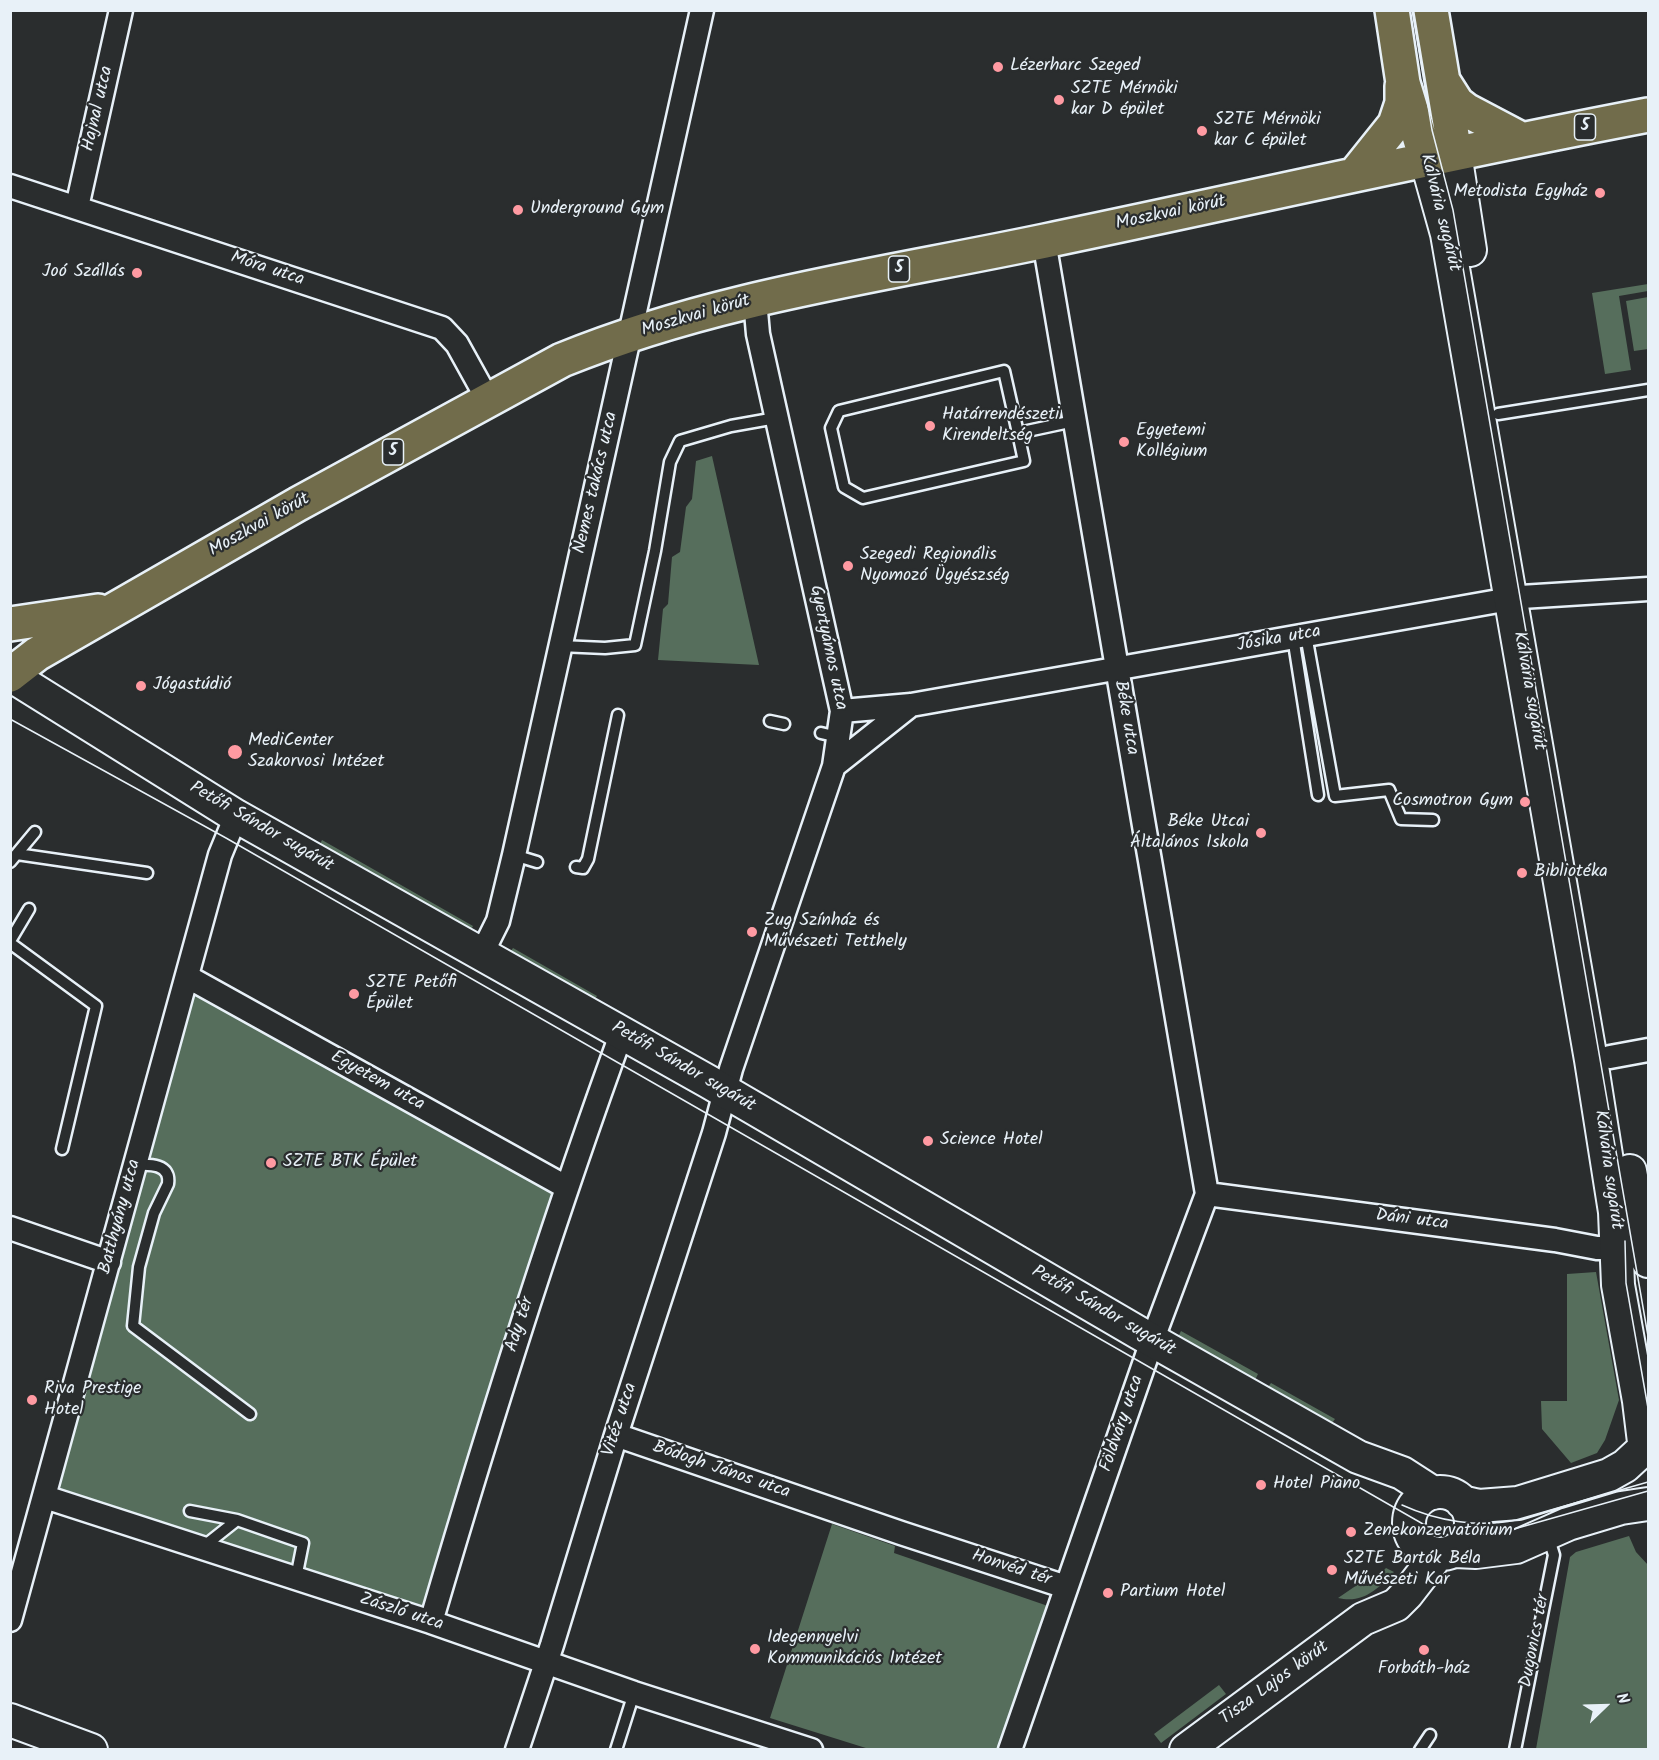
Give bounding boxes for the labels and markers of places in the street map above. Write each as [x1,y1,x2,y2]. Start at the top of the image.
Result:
place label: Lézerharc Szeged [1010,56,1140,78]
marker: Lézerharc Szeged [991,60,1005,74]
place label: SZTE Mérnöki kar D épület [1071,79,1178,122]
marker: SZTE Mérnöki kar D épület [1052,93,1066,107]
place label: SZTE Mérnöki kar C épület [1214,110,1321,152]
marker: SZTE Mérnöki kar C épület [1195,124,1209,138]
place label: Metodista Egyház [1453,182,1588,204]
marker: Metodista Egyház [1593,186,1607,200]
place label: Underground Gym [530,199,664,221]
marker: Underground Gym [511,203,525,217]
place label: Joó Szállás [42,262,125,284]
marker: Joó Szállás [130,266,144,280]
place label: Határrendészeti Kirendeltség [942,405,1059,448]
marker: Határrendészeti Kirendeltség [923,419,937,433]
place label: Egyetemi Kollégium [1136,421,1207,464]
marker: Egyetemi Kollégium [1117,435,1131,449]
place label: Szegedi Regionális Nyomozó Ügyészség [860,545,1010,588]
marker: Szegedi Regionális Nyomozó Ügyészség [841,559,855,573]
place label: Jógastúdió [153,675,231,697]
marker: Jógastúdió [134,679,148,693]
place label: MediCenter Szakorvosi Intézet [248,731,384,774]
marker: MediCenter Szakorvosi Intézet [226,743,244,761]
place label: Cosmotron Gym [1392,791,1513,813]
marker: Cosmotron Gym [1518,795,1532,809]
place label: Béke Utcai Általános Iskola [1130,812,1249,854]
marker: Béke Utcai Általános Iskola [1254,826,1268,840]
place label: Bibliotéka [1534,862,1608,884]
marker: Bibliotéka [1515,866,1529,880]
place label: Zug Színház és Művészeti Tetthely [764,911,907,954]
marker: Zug Színház és Művészeti Tetthely [745,925,759,939]
place label: SZTE Petőfi Épület [366,973,457,1016]
marker: SZTE Petőfi Épület [347,987,361,1001]
place label: Science Hotel [940,1130,1043,1152]
marker: Science Hotel [921,1134,935,1148]
place label: SZTE BTK Épület [283,1152,417,1174]
marker: SZTE BTK Épület [264,1156,278,1170]
place label: Riva Prestige Hotel [44,1379,141,1422]
marker: Riva Prestige Hotel [25,1393,39,1407]
place label: Hotel Piano [1273,1474,1360,1496]
marker: Hotel Piano [1254,1478,1268,1492]
place label: Zenekonzervatórium [1363,1521,1512,1543]
marker: Zenekonzervatórium [1344,1525,1358,1539]
place label: SZTE Bartók Béla Művészeti Kar [1344,1549,1481,1592]
marker: SZTE Bartók Béla Művészeti Kar [1325,1563,1339,1577]
place label: Partium Hotel [1120,1582,1225,1604]
marker: Partium Hotel [1101,1586,1115,1600]
place label: Idegennyelvi Kommunikációs Intézet [767,1628,942,1670]
marker: Idegennyelvi Kommunikációs Intézet [748,1642,762,1656]
marker: Forbáth-ház [1417,1643,1431,1657]
place label: Forbáth-ház [1378,1659,1470,1681]

